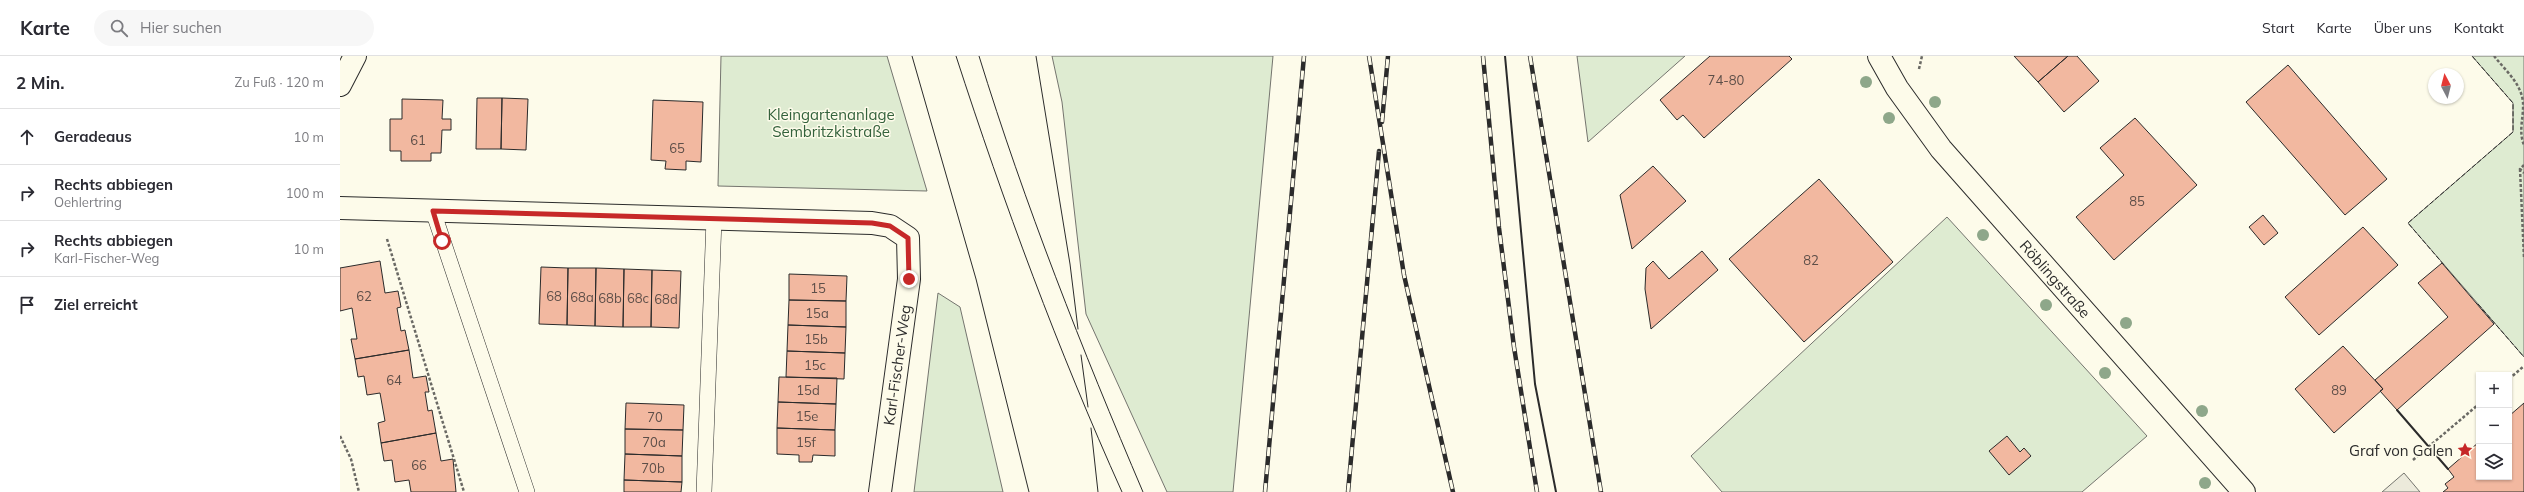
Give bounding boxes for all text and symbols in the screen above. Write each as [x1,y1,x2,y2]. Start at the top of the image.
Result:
search box [94,10,374,46]
text: Karte [20,16,70,40]
icon: search [108,17,130,39]
text: Hier suchen [140,18,222,37]
text: Start [2262,19,2294,37]
text: Karte [2316,19,2352,37]
text: Über uns [2374,19,2432,37]
text: Kontakt [2454,19,2504,37]
north arrow [2428,68,2464,104]
text: 2 Min. [16,72,65,93]
house number: 74-80 [1708,72,1745,88]
text: Zu Fuß · 120 m [235,74,324,90]
park label: Kleingartenanlage Sembritzkistraße [767,105,895,141]
icon: ahead [16,126,38,148]
text: Geradeaus [54,127,132,146]
text: 10 m [294,129,324,145]
house number: 61 [410,132,426,148]
house number: 65 [669,140,685,156]
text: Rechts abbiegen [54,175,173,194]
icon: right [16,182,38,204]
text: 100 m [286,185,324,201]
house number: 85 [2129,193,2145,209]
text: Oehlertring [54,194,122,210]
text: Rechts abbiegen [54,231,173,250]
route start [433,232,451,250]
street label: Röblingstraße [2016,236,2095,322]
icon: right [16,238,38,260]
text: 10 m [294,241,324,257]
text: Karl-Fischer-Weg [54,250,159,266]
house number: 82 [1803,252,1819,268]
route end [900,270,918,288]
house number: 15 [810,280,826,296]
house number: 62 [356,288,372,304]
house number: 68 [546,288,562,304]
house number: 68a [570,289,594,305]
house number: 68b [598,290,622,306]
house number: 68c [627,290,649,306]
house number: 68d [654,291,678,307]
icon: arrive [16,294,38,316]
text: Ziel erreicht [54,295,138,314]
street label: Karl-Fischer-Weg [879,303,915,427]
house number: 15a [805,305,829,321]
house number: 15b [804,331,828,347]
house number: 15c [804,357,826,373]
house number: 64 [386,372,402,388]
map controls [2476,372,2512,480]
button: + [2476,372,2512,408]
house number: 15d [796,382,820,398]
house number: 89 [2331,382,2347,398]
house number: 15e [796,408,818,424]
button: − [2476,408,2512,444]
house number: 70 [647,409,663,425]
house number: 70a [642,434,666,450]
house number: 15f [796,434,817,450]
place label: Graf von Galen [2349,441,2453,460]
place icon: Graf von Galen [2456,441,2474,459]
button: layers [2476,444,2512,480]
house number: 66 [411,457,427,473]
house number: 70b [641,460,665,476]

